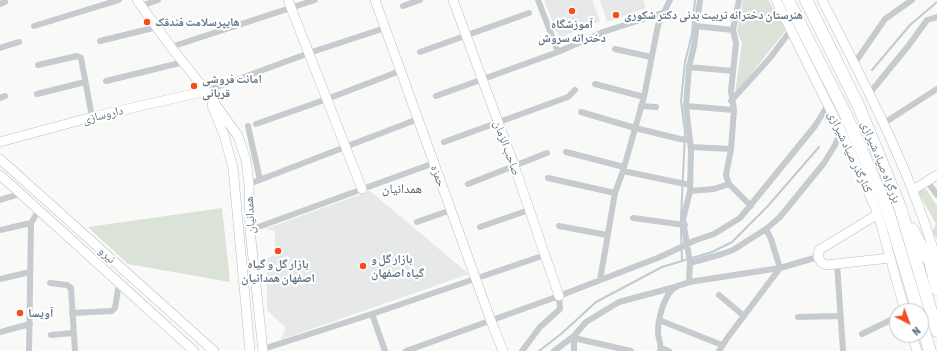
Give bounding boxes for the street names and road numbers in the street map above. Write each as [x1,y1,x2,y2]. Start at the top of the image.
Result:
street label: داروسازی [81,103,125,127]
street label: کنارگذر صیاد شیرازی [825,109,875,195]
street label: صاحب الزمان [490,119,524,177]
street label: بزرگراه صیاد شیرازی [858,119,904,205]
street label: حمزه [427,163,449,189]
street label: همدانیان [242,196,258,234]
street label: نیرو [95,244,119,266]

